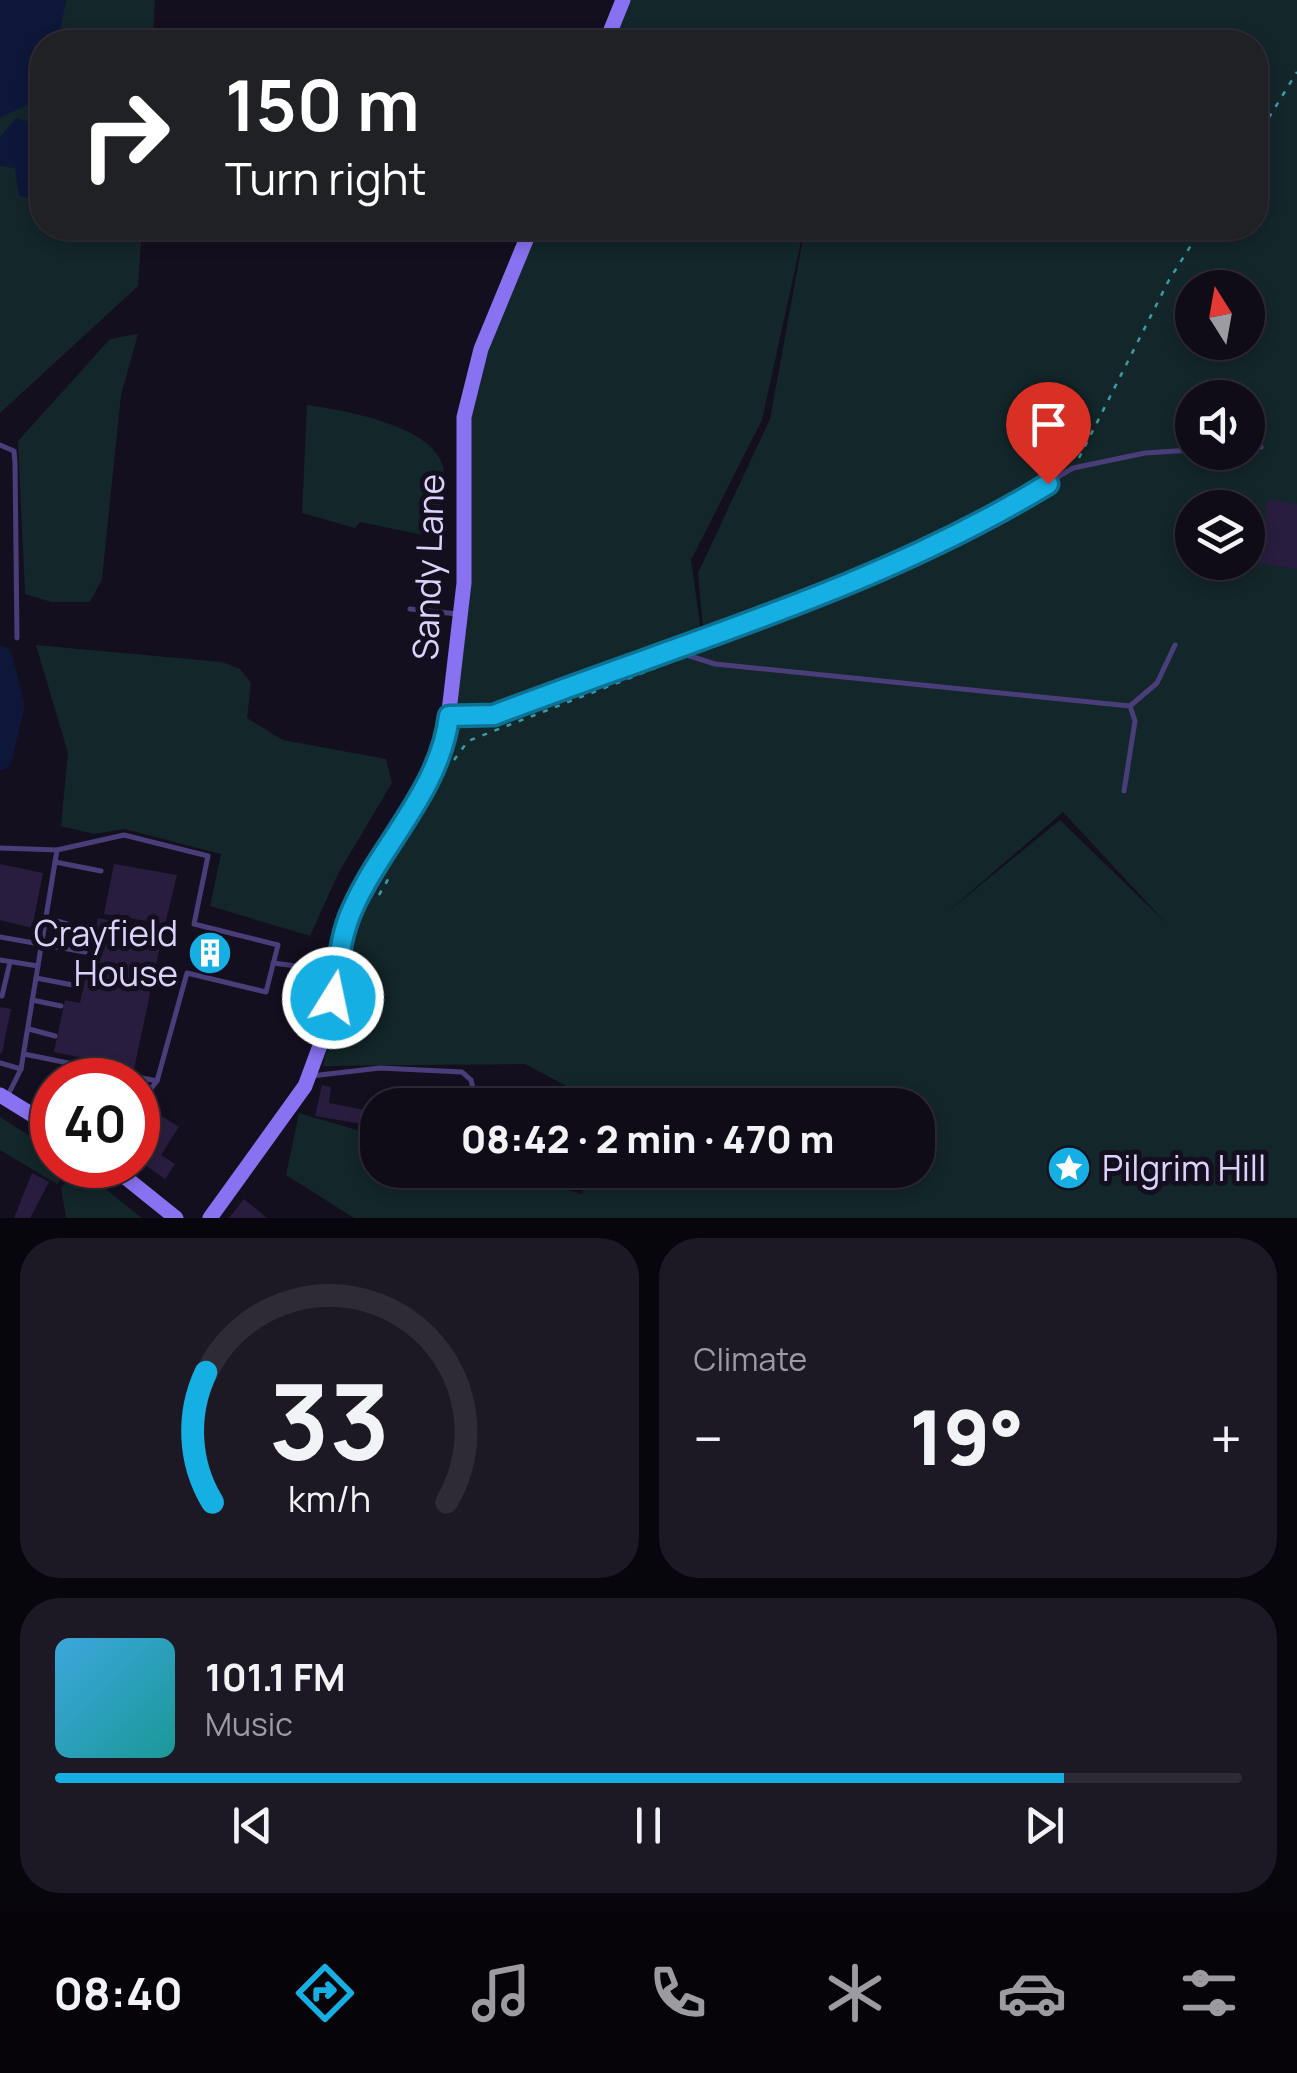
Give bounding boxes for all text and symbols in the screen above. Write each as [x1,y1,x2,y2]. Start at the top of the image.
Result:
text: 150 m [225,56,420,152]
icon: right [60,70,190,200]
text: Turn right [225,147,426,209]
north arrow [1175,270,1265,360]
map controls [1175,270,1265,580]
button: sound [1175,380,1265,470]
pin [1006,382,1091,485]
icon: arrive [1021,397,1076,452]
street label: Sandy Lane [401,473,455,661]
button: layers [1175,490,1265,580]
place label: Crayfield House [34,909,178,997]
building icon: Crayfield House [187,930,233,976]
position arrow [281,946,385,1050]
speed limit sign: 40 [30,1058,160,1188]
text: 08:42 · 2 min · 470 m [461,1112,834,1164]
place label: Pilgrim Hill [1102,1144,1266,1192]
place icon: Pilgrim Hill [1046,1145,1092,1191]
text: Climate [694,1337,807,1381]
text: 33 [269,1349,390,1491]
text: 19° [910,1385,1024,1488]
text: − [694,1400,723,1476]
text: + [1210,1400,1242,1476]
text: km/h [288,1474,371,1523]
text: 101.1 FM [205,1650,345,1702]
text: Music [205,1702,293,1746]
icon: previous [225,1798,280,1853]
icon: pause [621,1798,676,1853]
icon: next [1017,1798,1072,1853]
icon: directions [290,1958,360,2028]
icon: music [466,1958,536,2028]
icon: phone [643,1958,713,2028]
icon: climate [820,1958,890,2028]
icon: car [997,1958,1067,2028]
icon: filters [1174,1958,1244,2028]
text: 08:40 [53,1962,183,2024]

